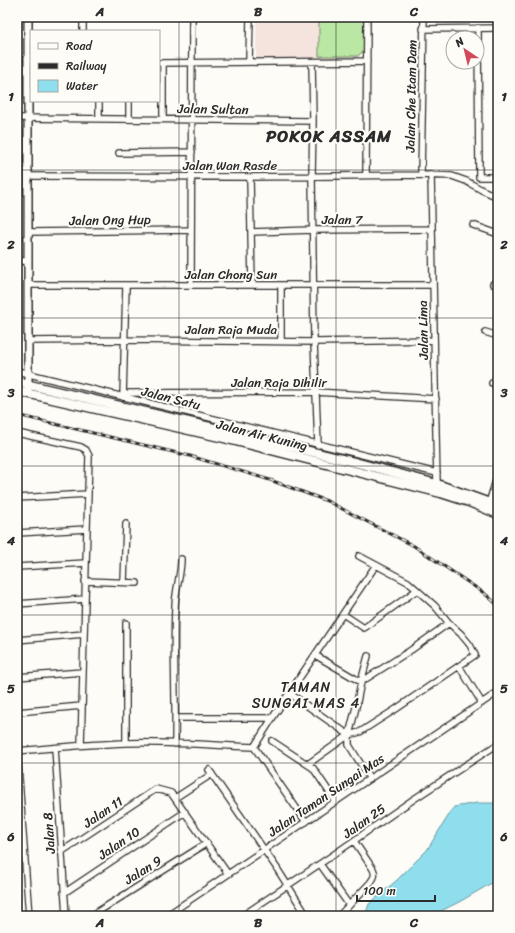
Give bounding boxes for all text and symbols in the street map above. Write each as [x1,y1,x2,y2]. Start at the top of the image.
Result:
text: A [95,0,104,23]
text: B [254,0,263,23]
text: C [409,0,419,23]
legend [30,30,160,102]
north arrow [445,30,485,70]
text: N [450,32,468,53]
text: Road [66,35,93,57]
street label: Jalan Che Itam Dam [398,39,423,154]
text: Railway [66,55,107,77]
text: Water [66,75,99,97]
text: 1 [8,85,14,108]
text: 1 [501,85,507,108]
street label: Jalan Sultan [176,97,249,121]
district label: POKOK ASSAM [266,121,392,151]
street label: Jalan Wan Rasde [182,154,277,177]
street label: Jalan Ong Hup [68,208,151,232]
street label: Jalan 7 [321,208,364,231]
text: 2 [6,233,15,256]
text: 2 [499,233,508,256]
street label: Jalan Chong Sun [184,263,277,286]
street label: Jalan Lima [411,300,435,361]
street label: Jalan Raja Muda [184,318,278,341]
street label: Jalan Raja Dihilir [230,371,328,394]
street label: Jalan Satu [138,379,203,416]
text: 3 [6,381,15,404]
text: 3 [499,381,508,404]
street label: Jalan Air Kuning [213,412,310,458]
text: 4 [6,529,16,552]
text: 4 [499,529,509,552]
district label: TAMAN SUNGAI MAS 4 [252,675,360,716]
text: 5 [7,677,15,700]
text: 5 [500,677,508,700]
street label: Jalan Taman Sungai Mas [262,747,390,843]
street label: Jalan 11 [77,790,128,835]
street label: Jalan 25 [337,798,391,845]
street label: Jalan 8 [36,812,62,855]
street label: Jalan 10 [92,820,145,866]
text: 6 [6,825,15,848]
text: 6 [499,825,508,848]
street label: Jalan 9 [119,849,167,891]
scale bar [357,877,435,903]
text: 100 m [363,880,396,902]
text: A [95,911,104,933]
text: B [254,911,263,933]
text: C [409,911,419,933]

